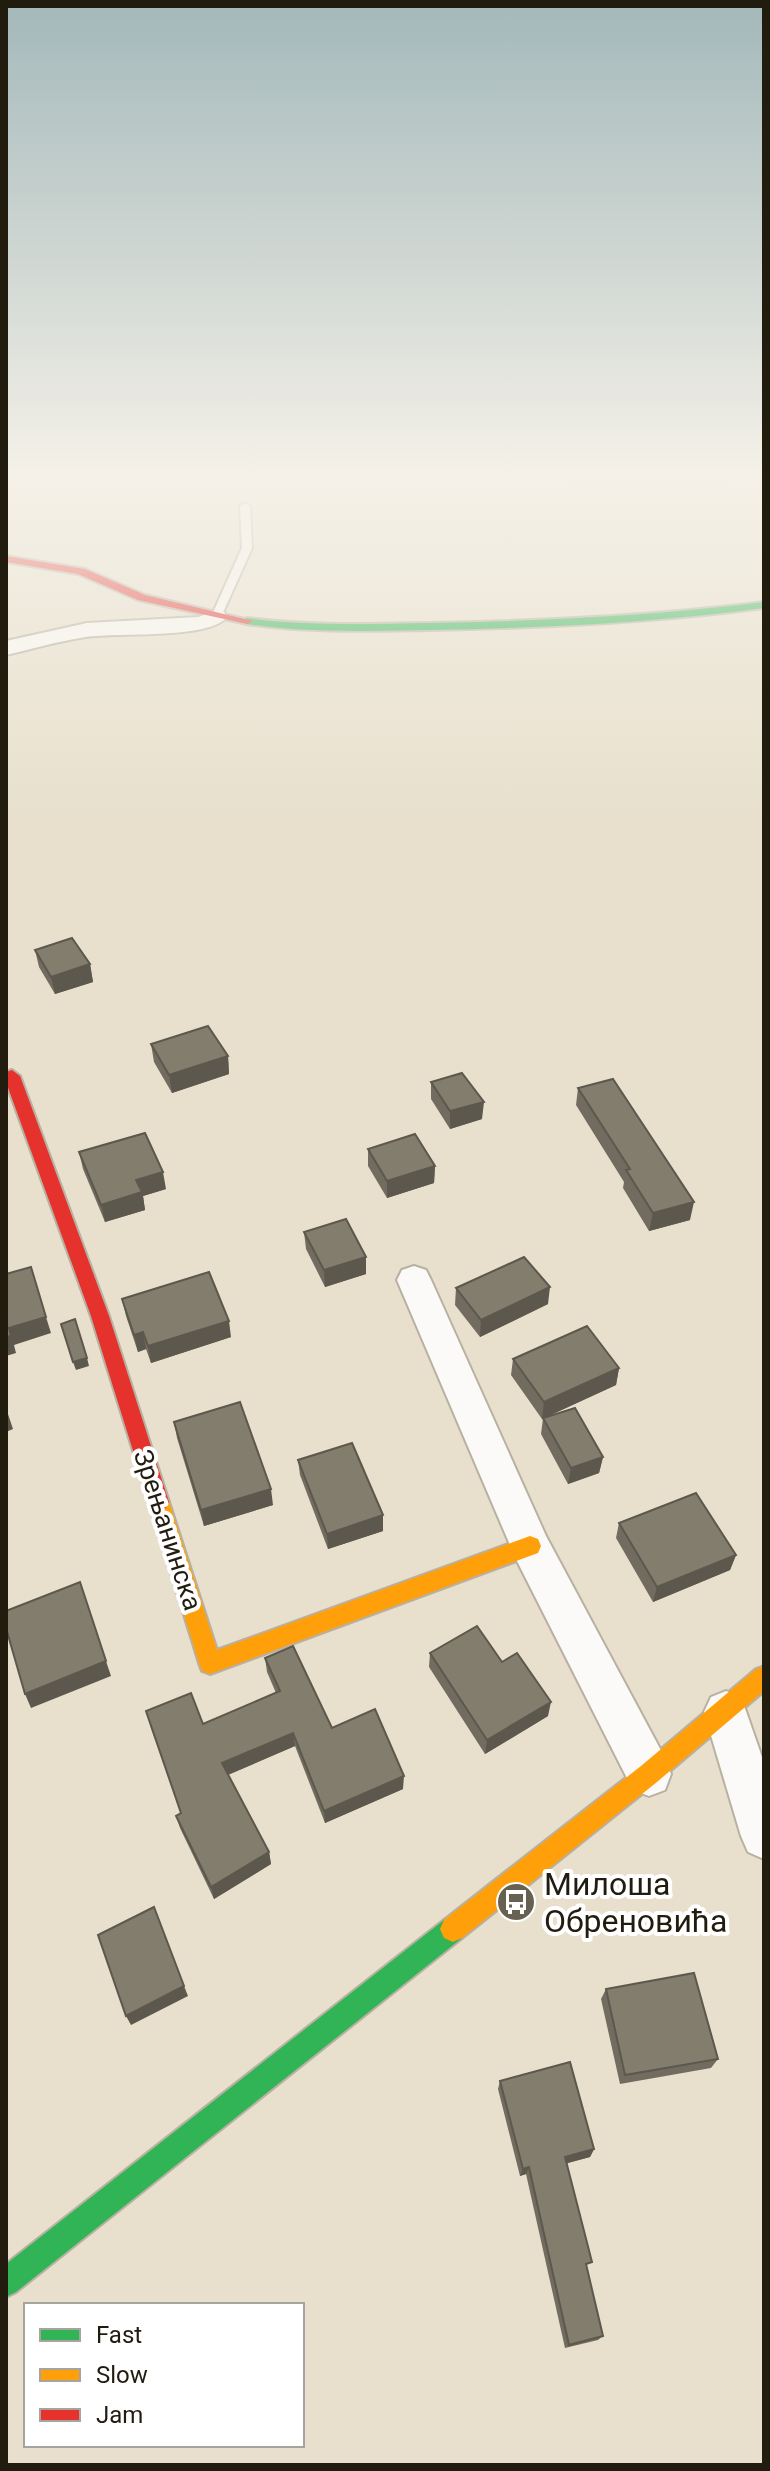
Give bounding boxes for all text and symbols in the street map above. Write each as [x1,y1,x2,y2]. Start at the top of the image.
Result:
street label: Зрењанинска [128,1446,208,1614]
place label: Милоша Обреновића [544,1865,727,1940]
bus stop icon: Милоша Обреновића [495,1881,537,1923]
legend [24,2303,304,2447]
text: Fast [96,2321,142,2349]
text: Slow [96,2361,148,2389]
text: Jam [96,2401,143,2429]

